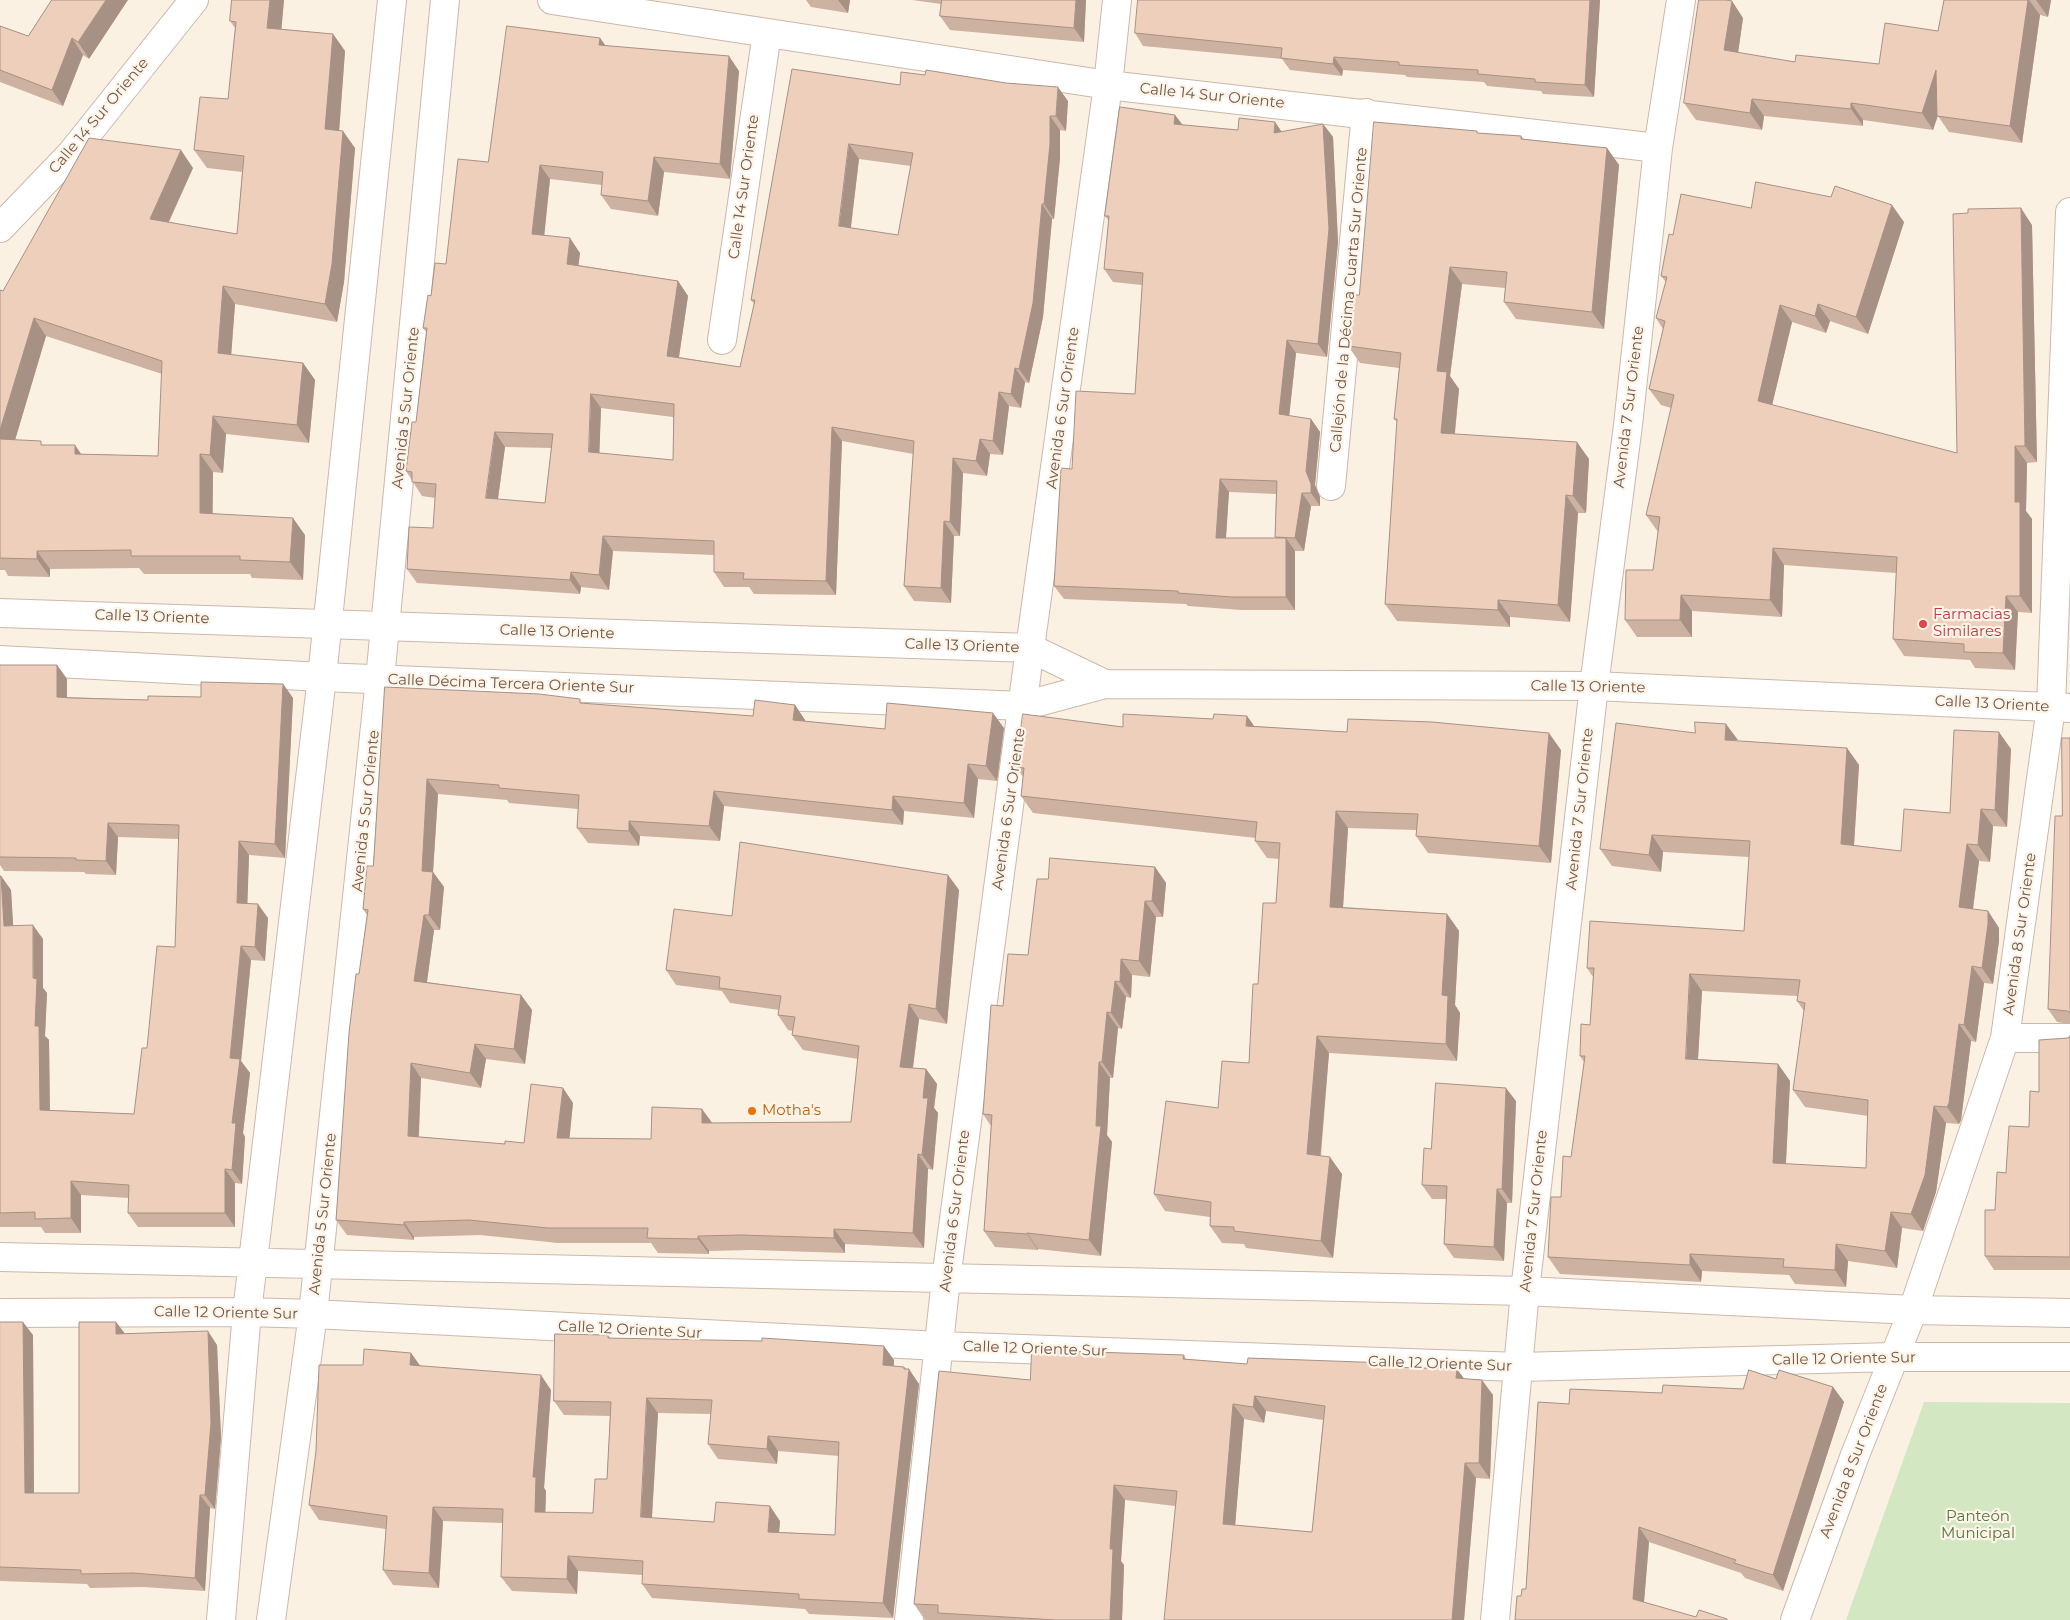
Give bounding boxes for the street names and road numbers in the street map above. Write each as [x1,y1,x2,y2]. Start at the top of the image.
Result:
street label: Calle 14 Sur Oriente [45,54,153,178]
street label: Calle 14 Sur Oriente [1139,79,1285,113]
street label: Calle 14 Sur Oriente [725,114,763,260]
street label: Callejón de la Décima Cuarta Sur Oriente [1327,147,1371,453]
street label: Avenida 7 Sur Oriente [1610,325,1648,489]
street label: Avenida 5 Sur Oriente [389,326,423,490]
street label: Avenida 6 Sur Oriente [1043,326,1083,490]
street label: Calle 13 Oriente [94,606,210,628]
street label: Calle 13 Oriente [499,621,615,643]
street label: Calle 13 Oriente [904,635,1020,657]
street label: Calle Décima Tercera Oriente Sur [387,671,635,697]
street label: Calle 13 Oriente [1530,677,1646,697]
street label: Calle 13 Oriente [1934,692,2050,716]
street label: Avenida 6 Sur Oriente [989,727,1029,891]
street label: Avenida 7 Sur Oriente [1563,727,1597,891]
street label: Avenida 5 Sur Oriente [349,729,383,893]
street label: Avenida 8 Sur Oriente [2000,852,2040,1016]
street label: Avenida 6 Sur Oriente [936,1129,974,1293]
street label: Avenida 7 Sur Oriente [1517,1129,1551,1293]
street label: Avenida 5 Sur Oriente [306,1132,340,1296]
street label: Calle 12 Oriente Sur [154,1303,298,1323]
street label: Calle 12 Oriente Sur [558,1317,702,1343]
street label: Calle 12 Oriente Sur [963,1337,1107,1361]
street label: Calle 12 Oriente Sur [1772,1349,1916,1369]
street label: Calle 12 Oriente Sur [1368,1352,1512,1376]
street label: Avenida 8 Sur Oriente [1816,1381,1892,1541]

